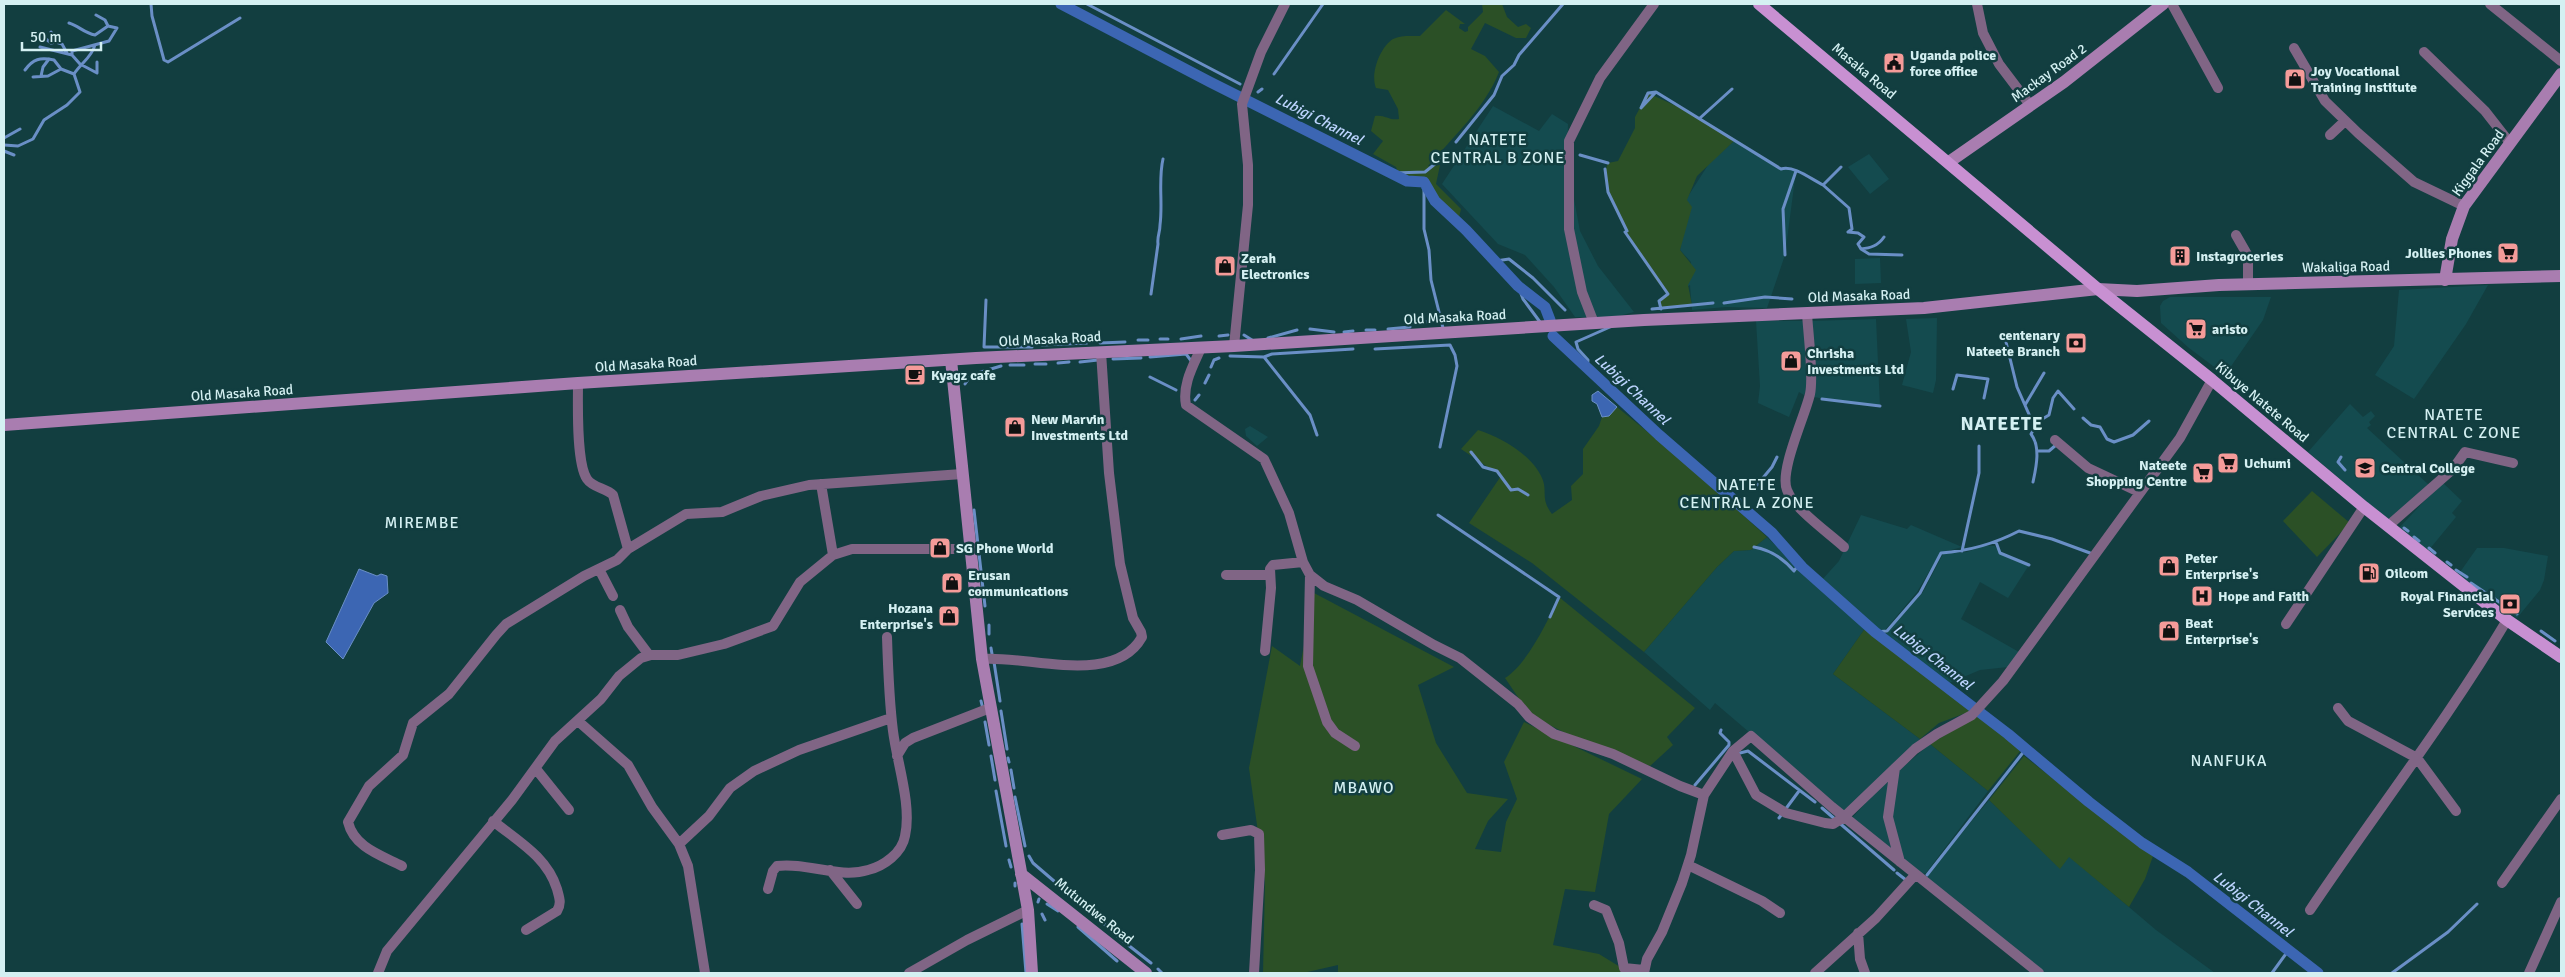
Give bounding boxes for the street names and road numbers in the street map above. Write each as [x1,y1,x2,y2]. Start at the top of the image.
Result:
street label: Masaka Road [1828,39,1900,103]
street label: Mackay Road 2 [2008,40,2090,106]
street label: Kiggala Road [2448,126,2508,200]
street label: Wakaliga Road [2302,258,2390,276]
street label: Old Masaka Road [1807,286,1911,306]
street label: Old Masaka Road [1403,306,1507,328]
street label: Old Masaka Road [998,328,1102,350]
street label: Old Masaka Road [594,352,698,376]
street label: Kibuye Natete Road [2212,358,2312,446]
street label: Old Masaka Road [190,381,294,405]
street label: Mutundwe Road [1051,874,1137,948]

